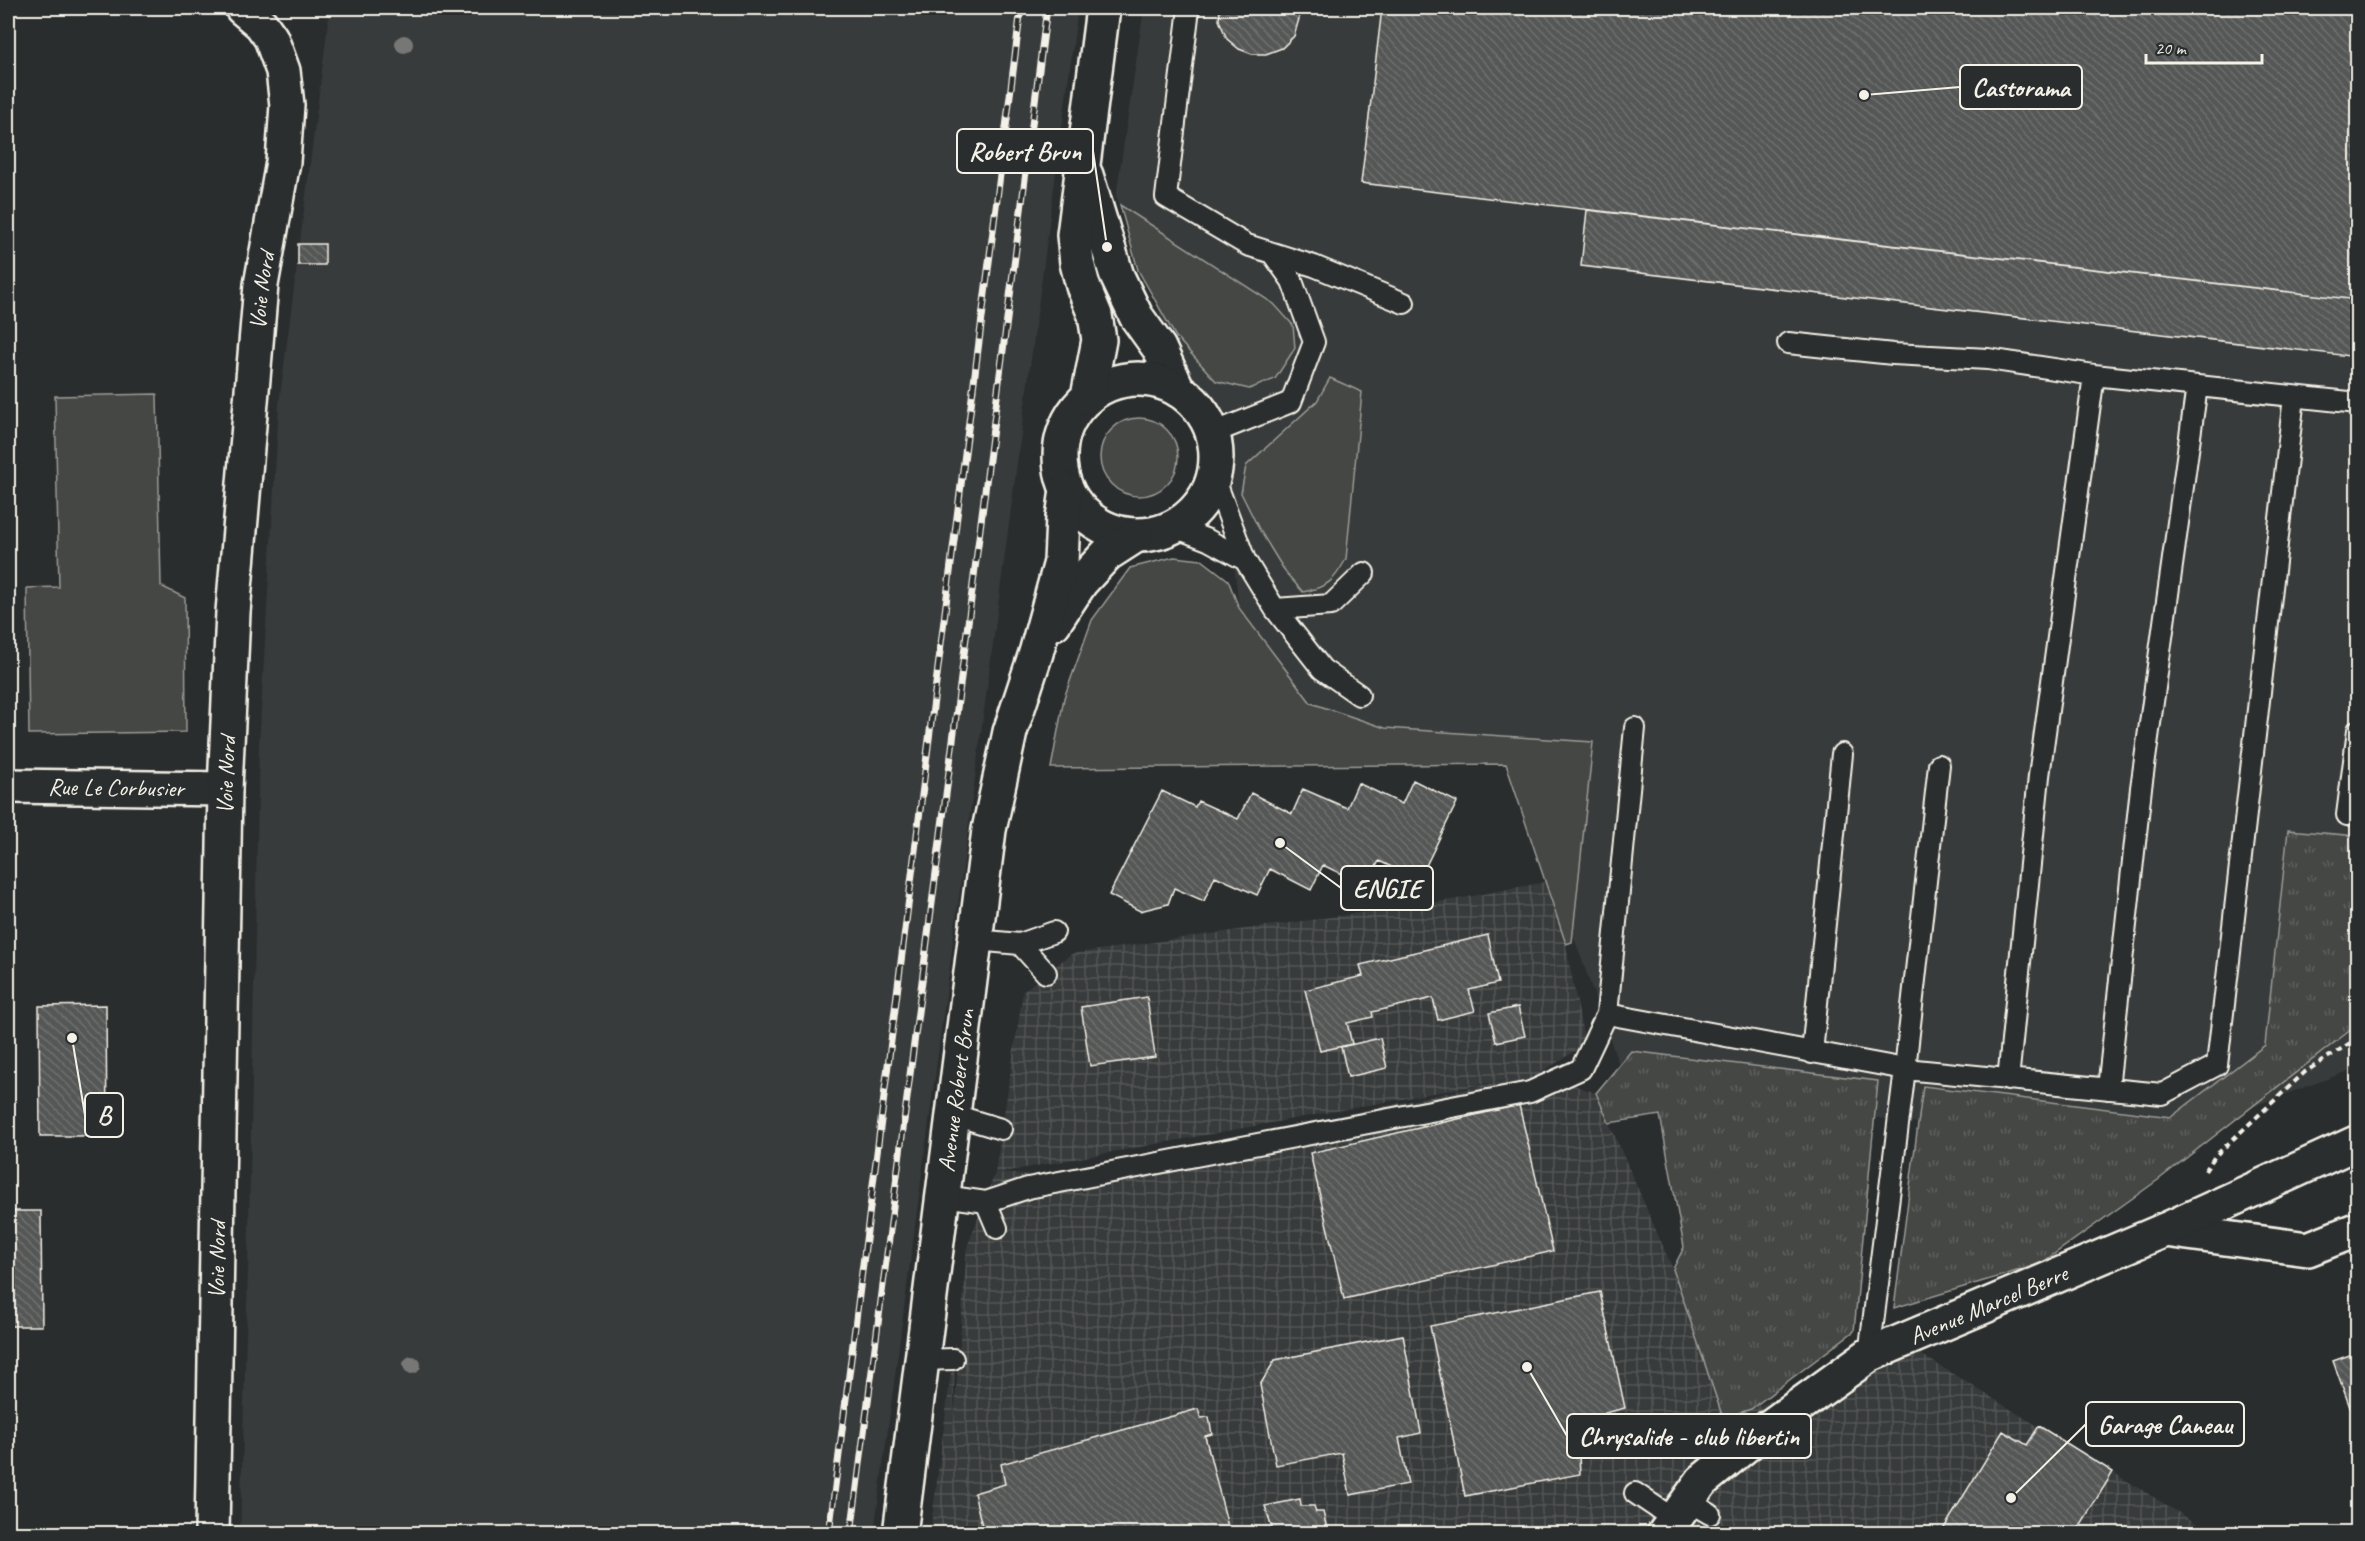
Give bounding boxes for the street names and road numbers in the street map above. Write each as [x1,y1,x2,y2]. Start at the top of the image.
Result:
street label: Voie Nord [242,246,282,331]
street label: Voie Nord [210,732,243,814]
street label: Rue Le Corbusier [48,772,186,803]
street label: Avenue Robert Brun [931,1006,981,1174]
street label: Voie Nord [201,1217,233,1299]
street label: Avenue Marcel Berre [1905,1257,2074,1351]

